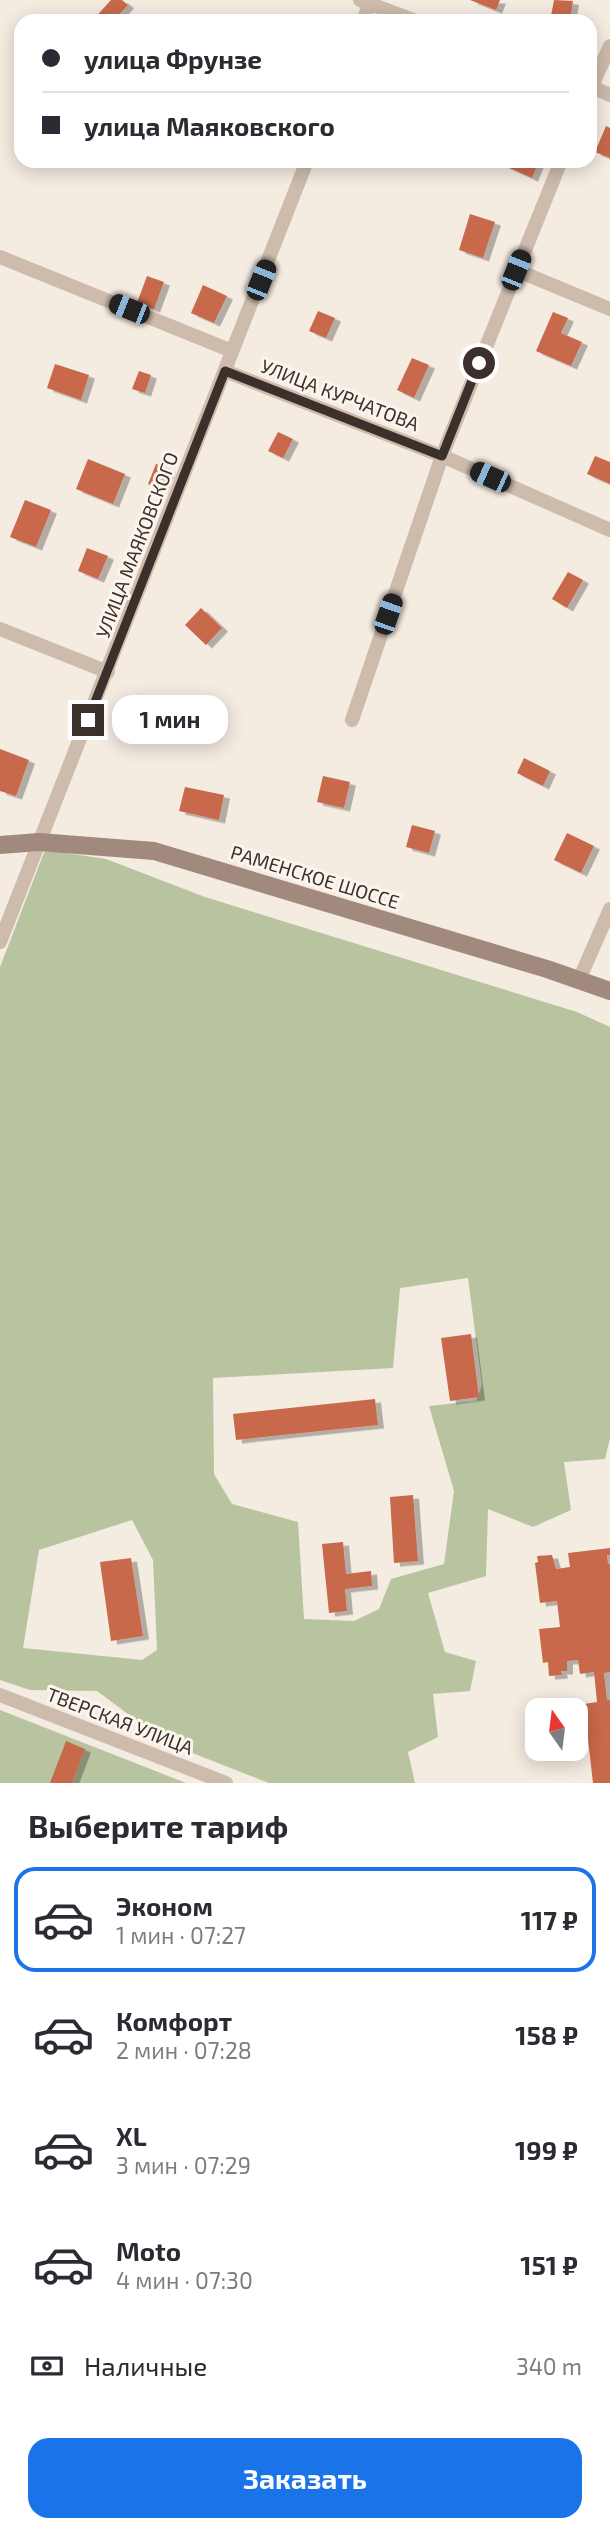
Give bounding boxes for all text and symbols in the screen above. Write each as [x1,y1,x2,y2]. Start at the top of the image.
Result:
text: улица Фрунзе [84,43,262,74]
text: улица Маяковского [84,110,335,141]
car [499,247,534,293]
car [244,257,279,303]
car [106,291,153,327]
route start [463,347,495,379]
street label: УЛИЦА КУРЧАТОВА [258,354,423,435]
street label: УЛИЦА МАЯКОВСКОГО [90,449,183,641]
car [467,459,514,495]
car [372,591,405,637]
callout: 1 мин [112,696,228,744]
route end [72,704,104,736]
text: 1 мин [140,705,200,733]
street label: РАМЕНСКОЕ ШОССЕ [228,840,402,913]
street label: ТВЕРСКАЯ УЛИЦА [44,1682,197,1759]
north arrow [525,1698,588,1760]
map controls [525,1698,588,1761]
text: Выберите тариф [28,1806,288,1844]
icon: car [32,1888,95,1951]
text: Эконом [116,1890,213,1921]
text: 117 ₽ [521,1904,578,1935]
text: 1 мин · 07:27 [116,1921,246,1949]
icon: car [32,2003,95,2066]
text: Комфорт [116,2005,232,2036]
text: 158 ₽ [515,2019,578,2050]
text: 2 мин · 07:28 [116,2036,252,2064]
icon: car [32,2118,95,2181]
text: XL [116,2120,147,2151]
text: 199 ₽ [515,2134,578,2165]
text: 3 мин · 07:29 [116,2151,251,2179]
icon: car [32,2233,95,2296]
text: Moto [116,2235,181,2266]
text: 151 ₽ [520,2249,578,2280]
text: 4 мин · 07:30 [116,2266,253,2294]
icon: cash [28,2347,66,2385]
text: Наличные [84,2350,207,2381]
text: 340 m [516,2352,582,2380]
button: Заказать [28,2438,582,2518]

